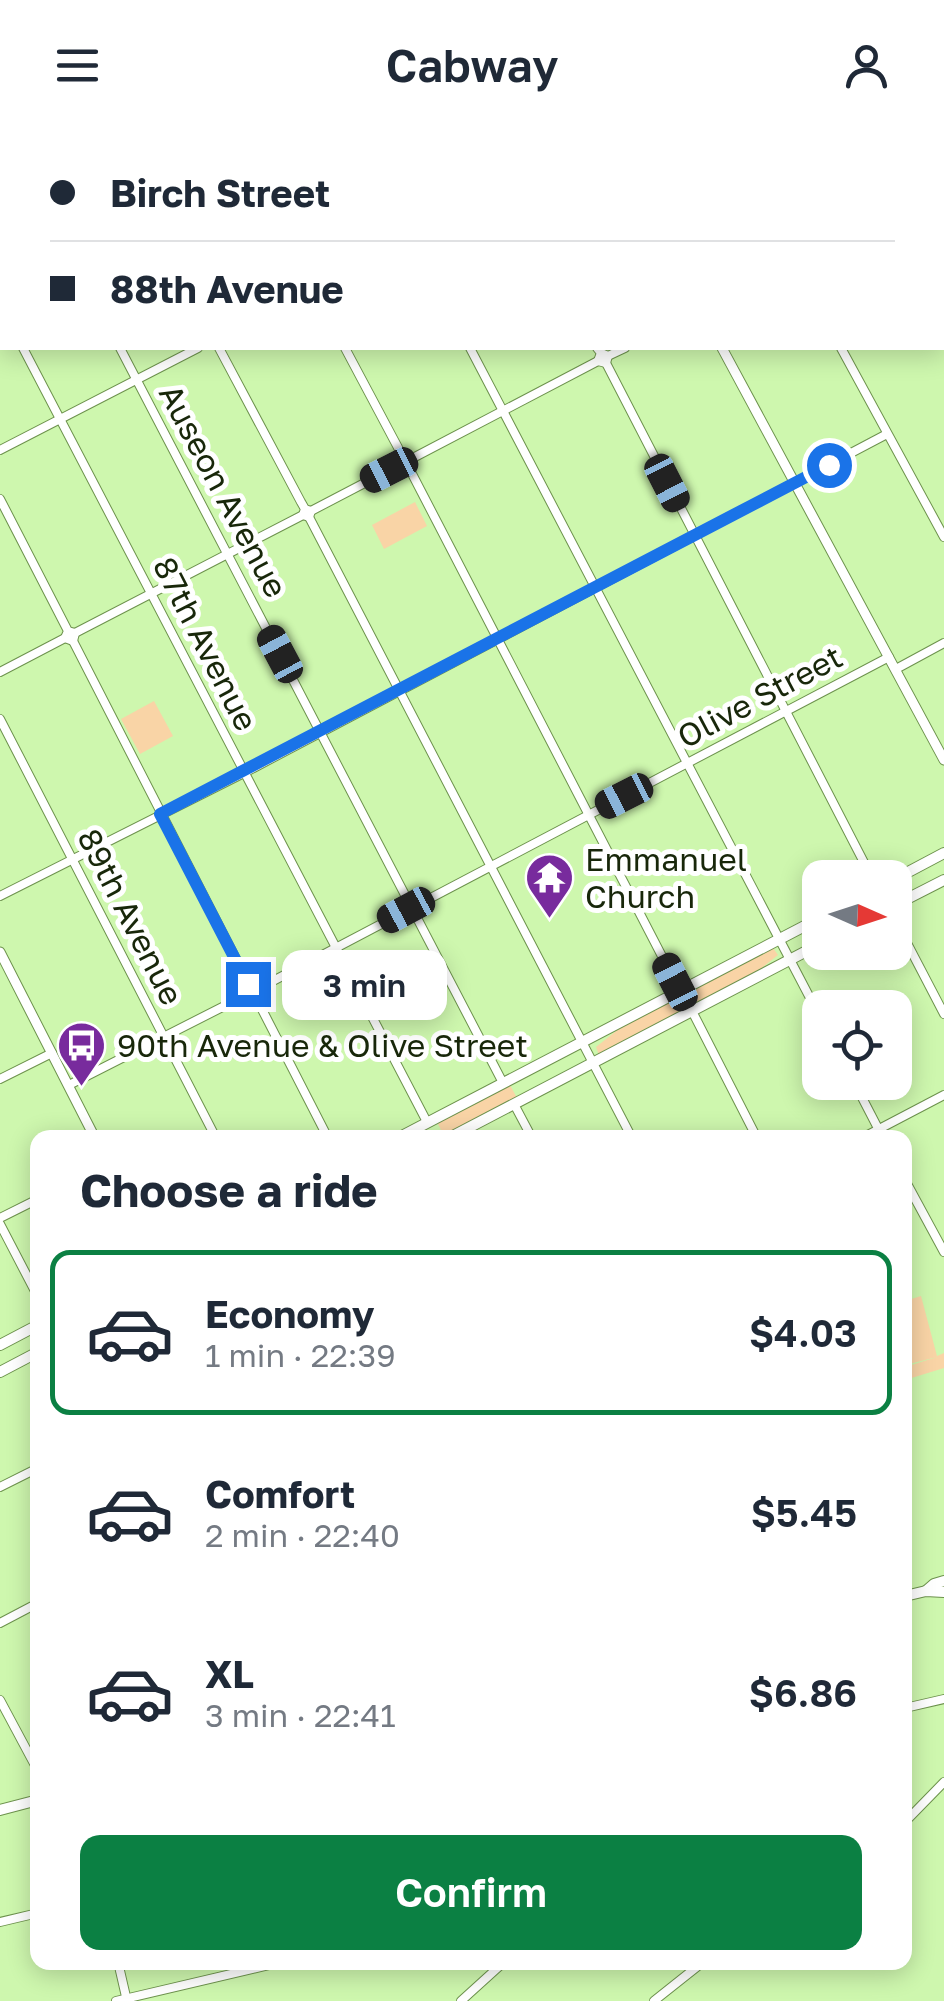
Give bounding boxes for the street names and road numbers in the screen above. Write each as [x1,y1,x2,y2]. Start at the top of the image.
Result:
street label: Auseon Avenue [152,378,296,603]
street label: 87th Avenue [146,550,266,737]
street label: Olive Street [671,637,848,755]
street label: 89th Avenue [70,822,191,1011]

